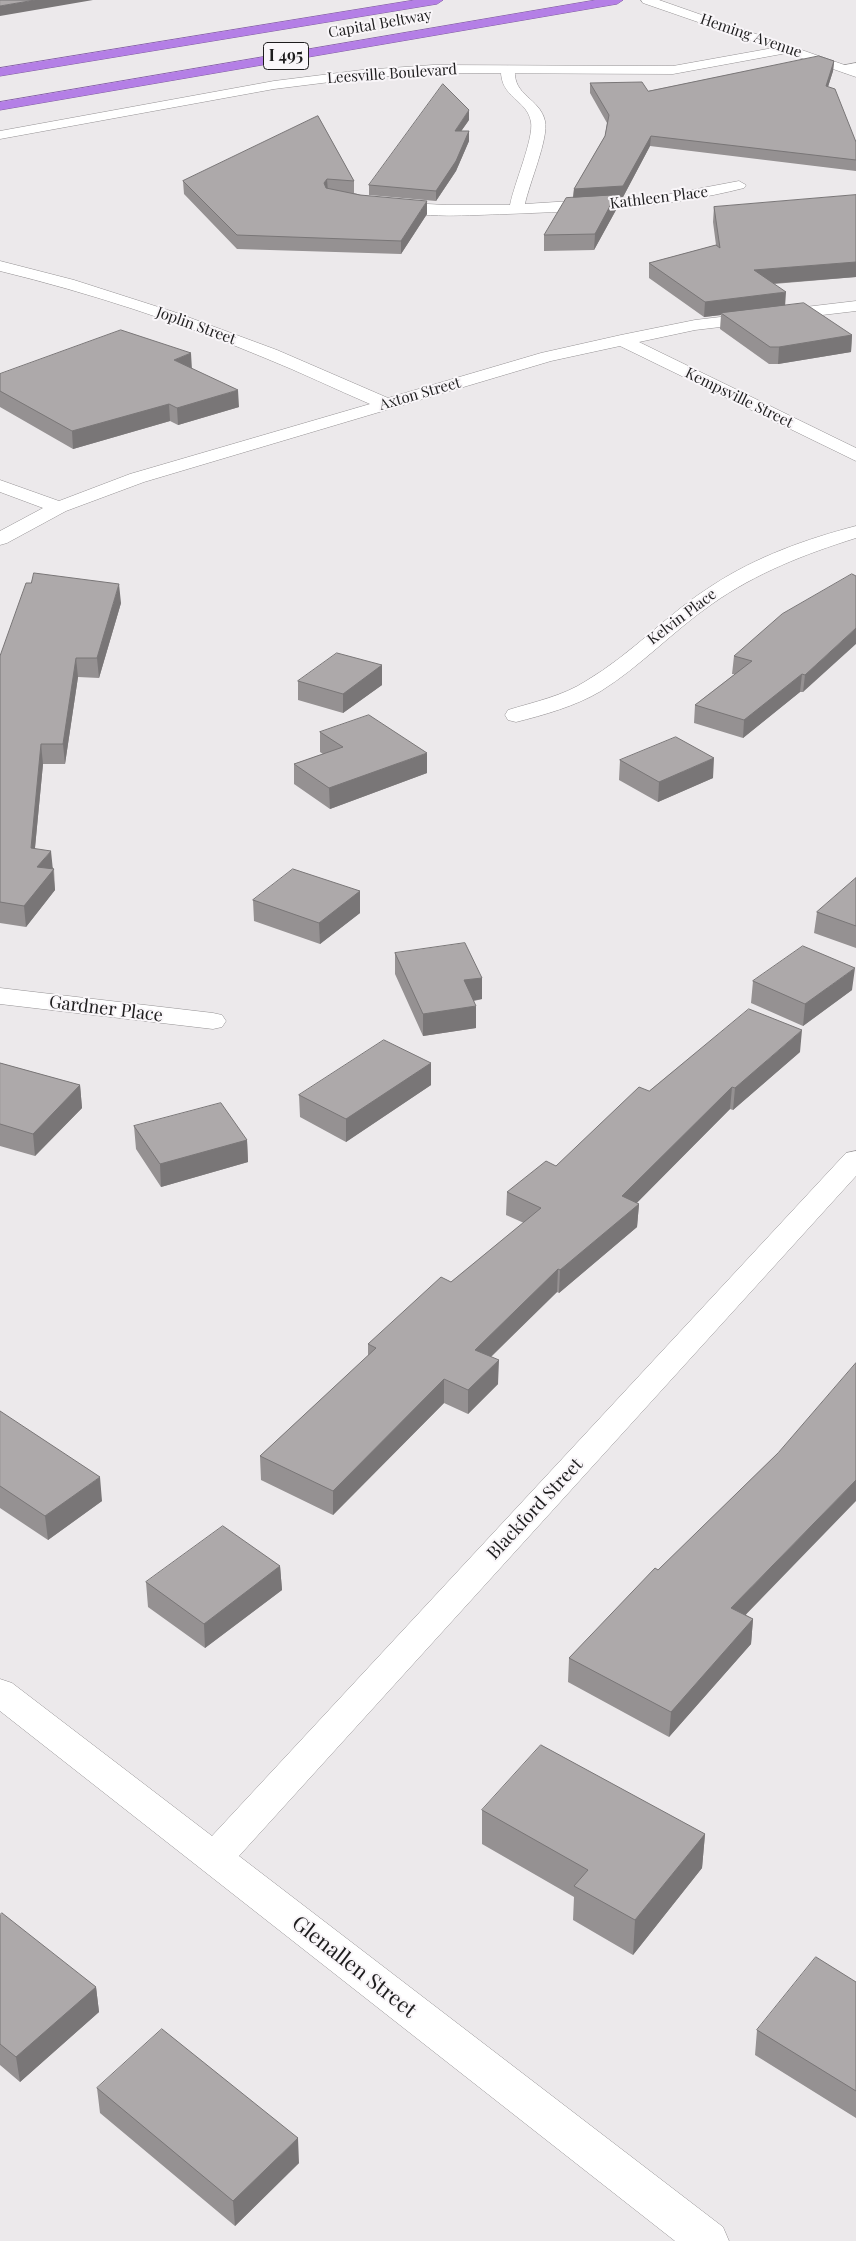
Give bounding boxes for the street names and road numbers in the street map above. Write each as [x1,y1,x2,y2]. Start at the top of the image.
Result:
street label: Capital Beltway [327,6,433,42]
street label: Heming Avenue [698,10,804,62]
road number: I 495 [264,42,308,70]
street label: Leesville Boulevard [327,60,457,88]
street label: Kathleen Place [609,183,709,213]
street label: Joplin Street [154,303,238,349]
street label: Kempsville Street [682,364,796,432]
street label: Axton Street [377,374,463,414]
street label: Kelvin Place [644,585,720,649]
street label: Gardner Place [48,991,164,1027]
street label: Blackford Street [483,1454,587,1564]
street label: Glenallen Street [287,1911,421,2023]

